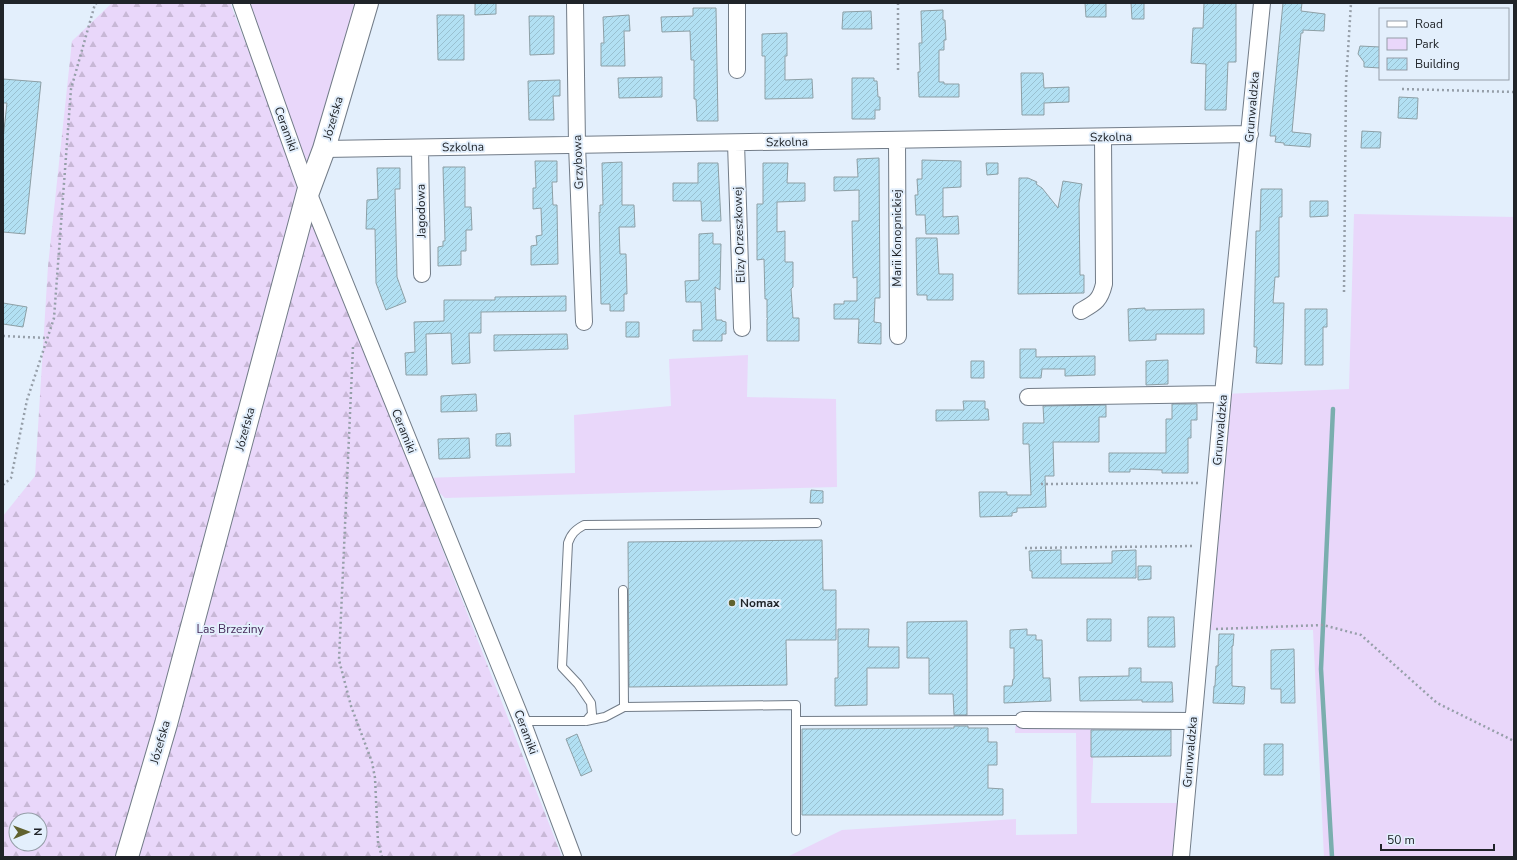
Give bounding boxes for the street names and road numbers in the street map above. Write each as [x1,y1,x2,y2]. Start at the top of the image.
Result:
street label: Grunwaldzka [1241,71,1263,143]
street label: Józefska [319,94,347,142]
street label: Ceramiki [271,104,301,154]
street label: Szkolna [1090,129,1132,145]
street label: Grzybowa [569,134,587,190]
street label: Szkolna [766,134,808,150]
street label: Szkolna [442,139,484,155]
street label: Jagodowa [413,184,429,239]
street label: Elizy Orzeszkowej [729,186,749,283]
street label: Marii Konopnickiej [889,189,905,287]
street label: Grunwaldzka [1209,394,1231,466]
street label: Józefska [231,406,258,453]
street label: Ceramiki [388,406,420,456]
street label: Ceramiki [510,707,542,757]
street label: Grunwaldzka [1179,716,1201,788]
street label: Józefska [146,718,174,766]

